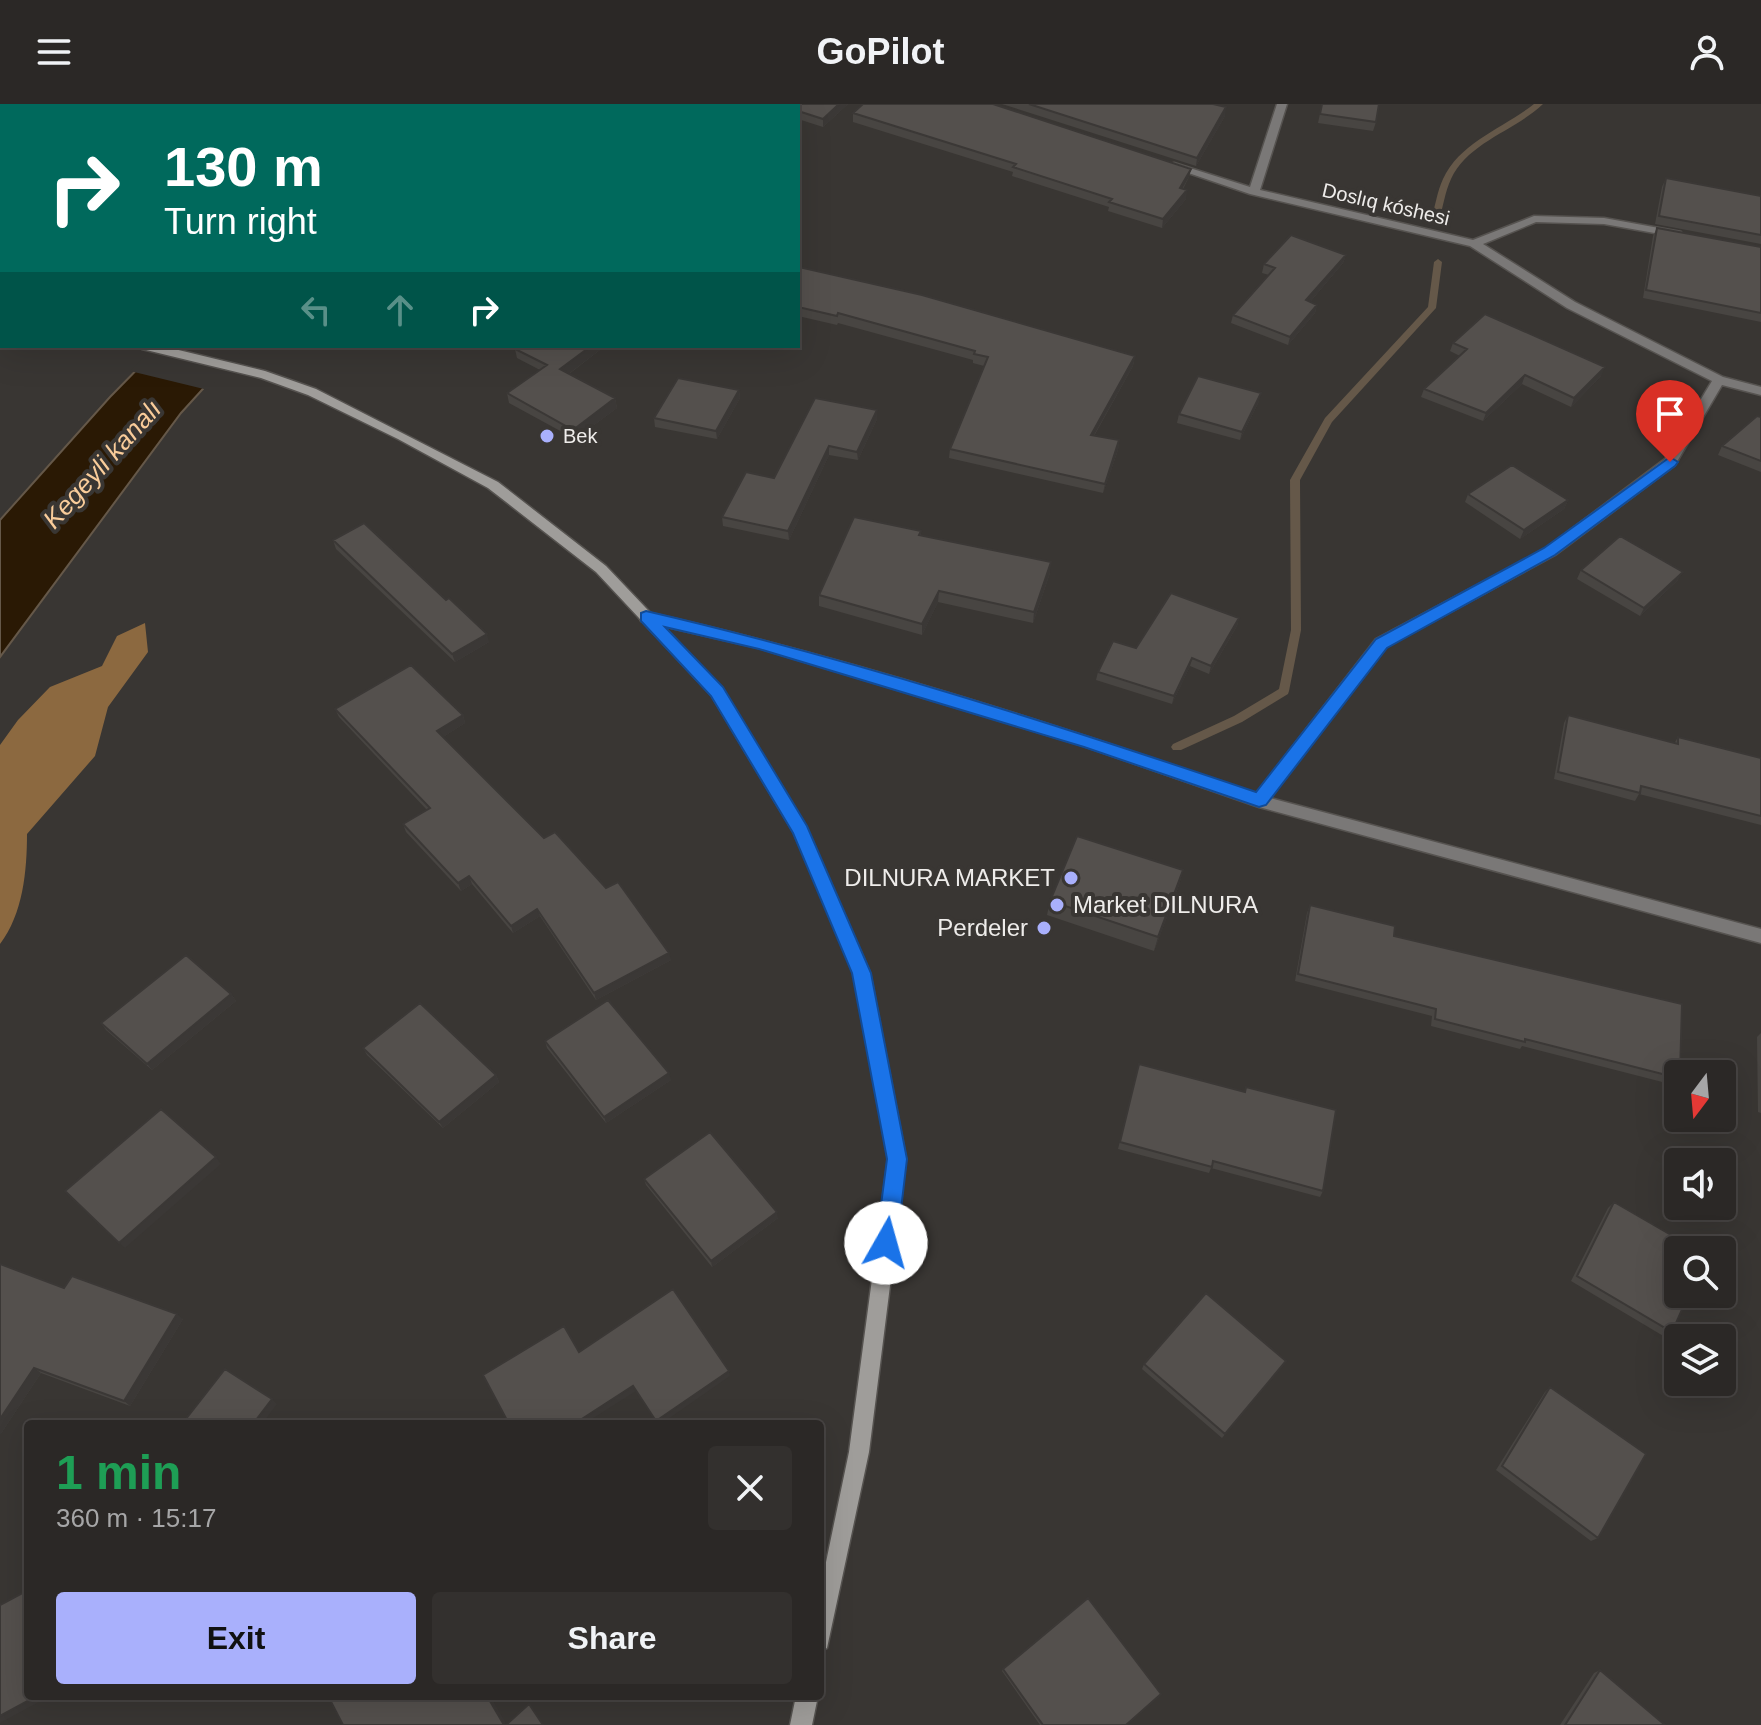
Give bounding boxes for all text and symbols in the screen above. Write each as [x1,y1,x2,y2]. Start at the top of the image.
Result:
icon: menu [32,30,76,74]
icon: person [1685,30,1729,74]
text: GoPilot [817,31,945,72]
text: 130 m [164,135,323,198]
icon: right [32,136,136,240]
street label: Doslıq kóshesi [1320,179,1452,229]
text: Turn right [164,201,317,242]
icon: left [294,288,338,332]
icon: ahead [378,288,422,332]
icon: right [462,288,506,332]
pin [1636,380,1704,462]
icon: arrive [1648,392,1692,436]
water label: Kegeyli kanalı [37,394,167,534]
place label: Bek [563,425,598,447]
marker: Bek [538,427,556,445]
place label: DILNURA MARKET [844,864,1055,891]
marker: DILNURA MARKET [1062,869,1080,887]
place label: Market DILNURA [1073,891,1258,918]
marker: Market DILNURA [1048,896,1066,914]
place label: Perdeler [937,914,1028,941]
marker: Perdeler [1035,919,1053,937]
north arrow [1664,1060,1736,1132]
map controls [1664,1060,1736,1396]
button: sound [1664,1148,1736,1220]
position arrow [844,1201,928,1285]
button: search [1664,1236,1736,1308]
button: layers [1664,1324,1736,1396]
text: 1 min [56,1446,181,1499]
button: close [708,1446,792,1530]
text: 360 m · 15:17 [56,1503,216,1533]
button: Exit [56,1592,416,1684]
button: Share [432,1592,792,1684]

